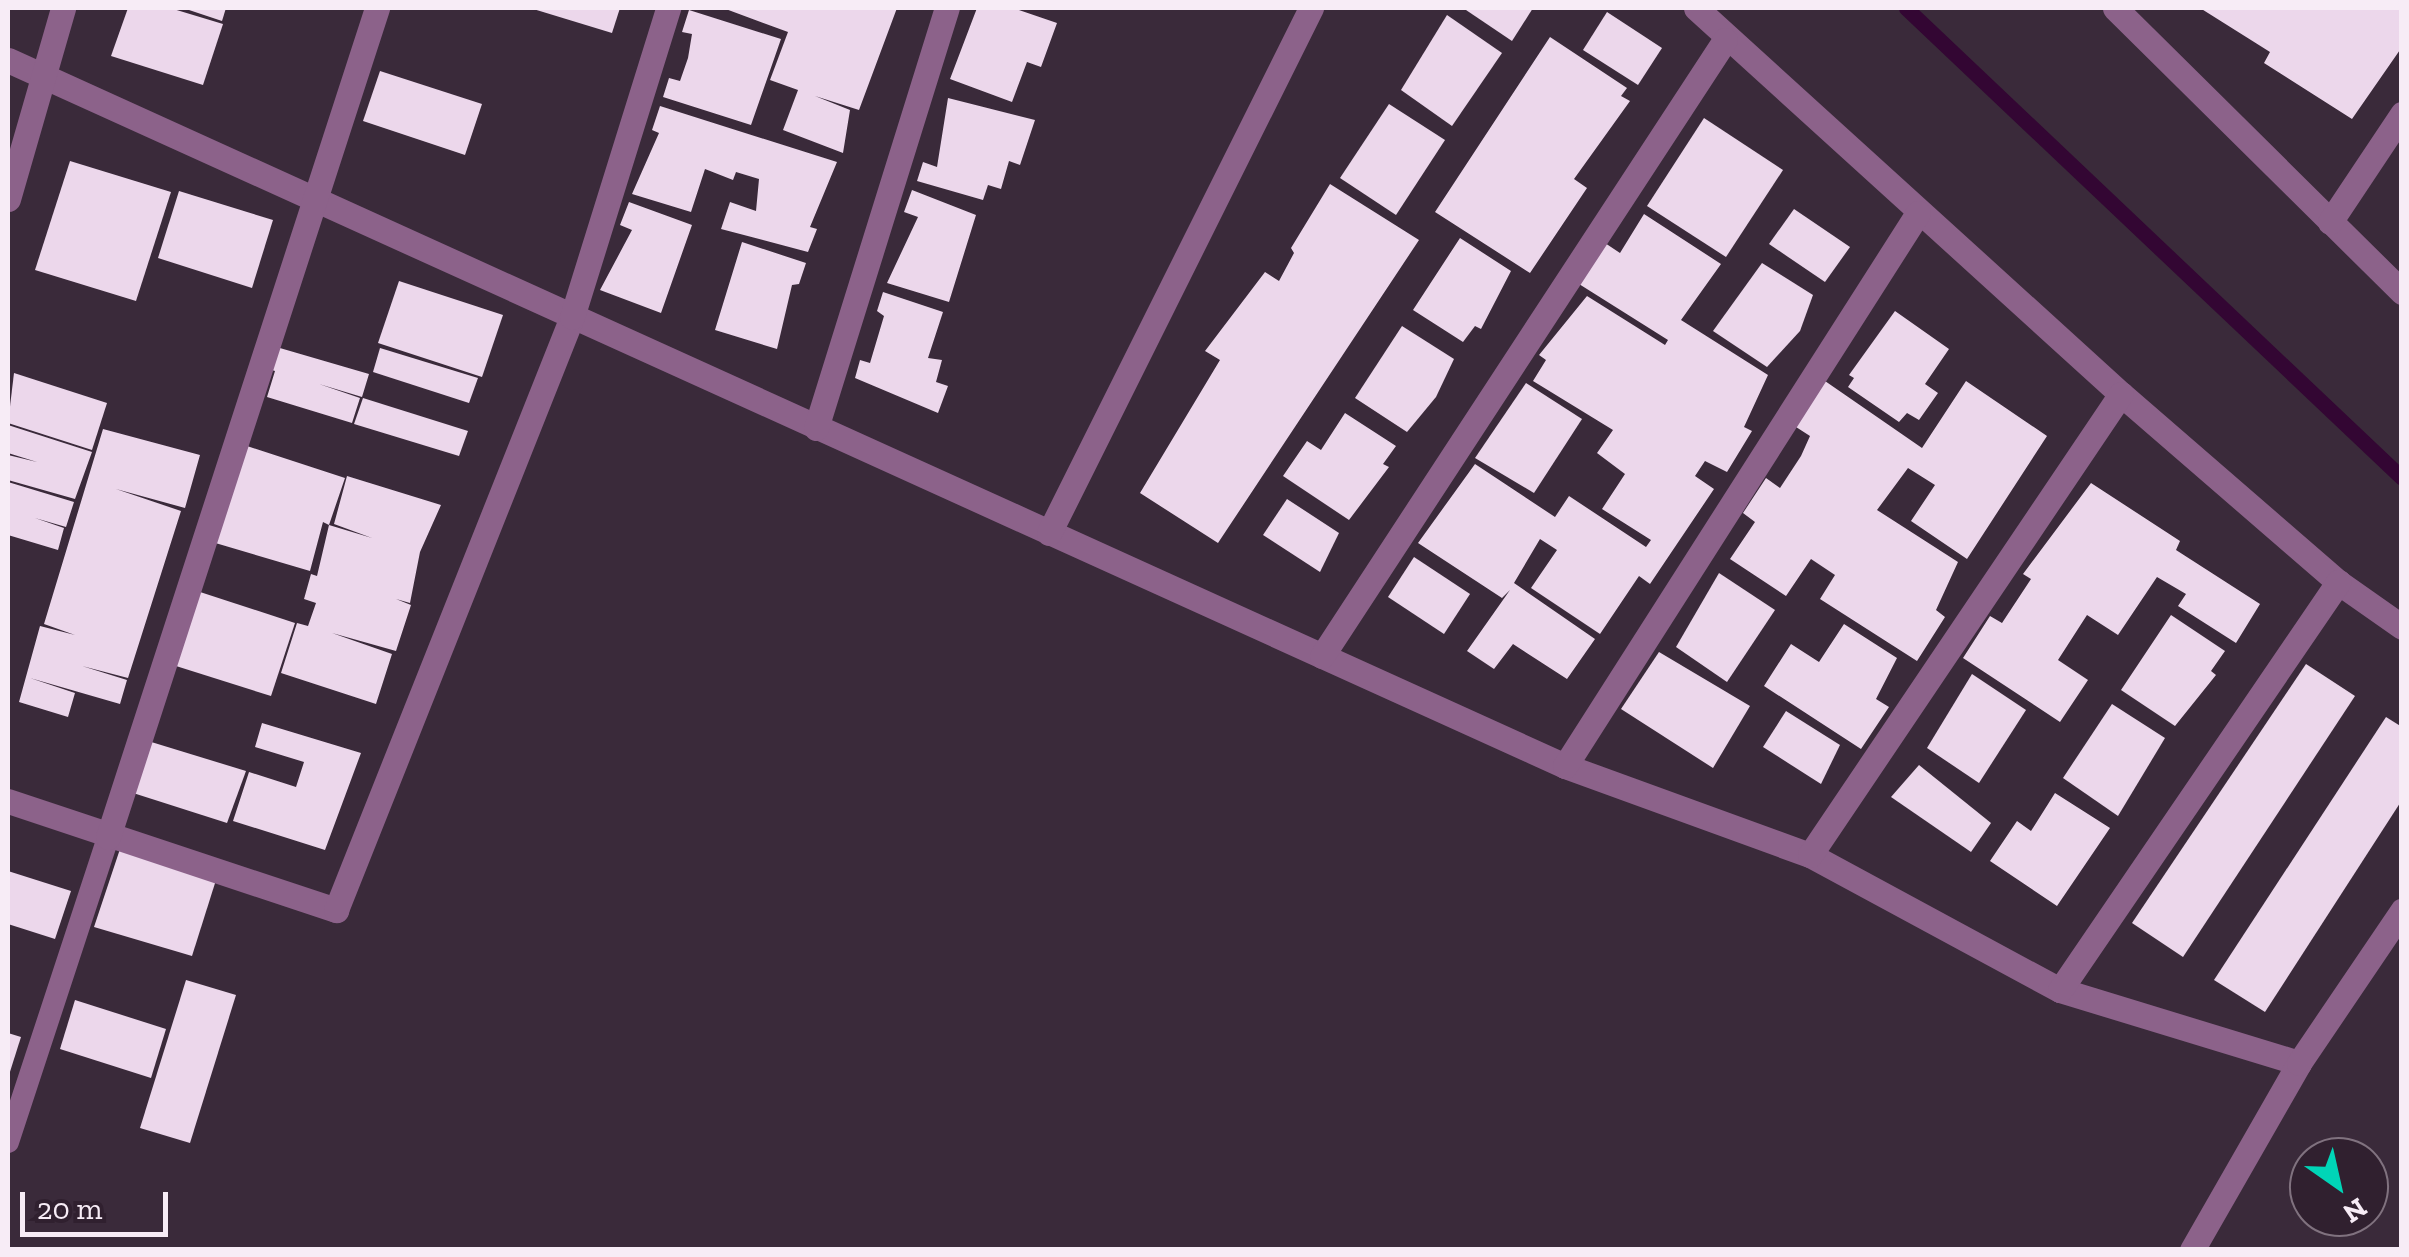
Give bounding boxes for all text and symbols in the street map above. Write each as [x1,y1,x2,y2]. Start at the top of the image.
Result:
north arrow [2289,1137,2389,1237]
scale bar [25,1172,172,1234]
text: 20 m [37,1191,102,1227]
text: N [2337,1191,2373,1230]

